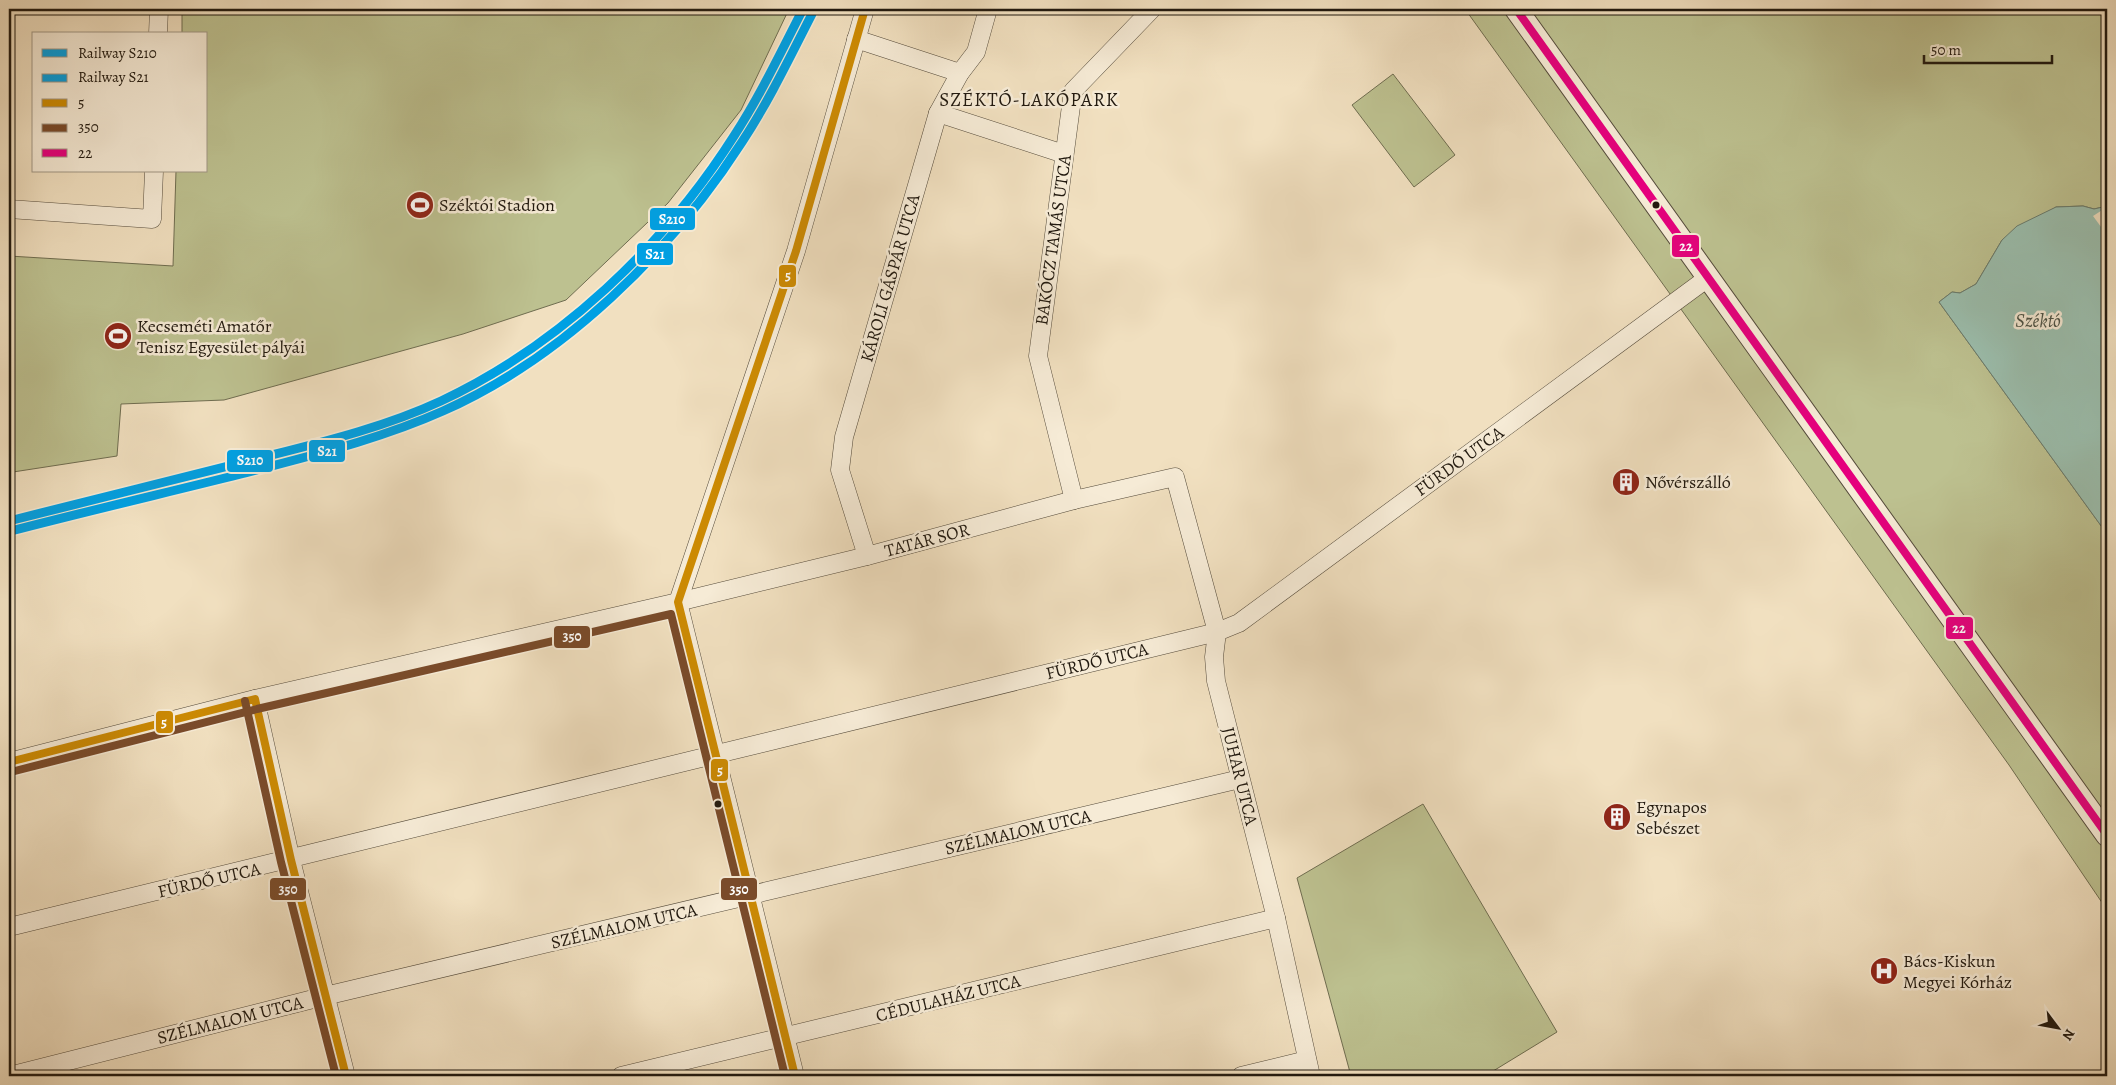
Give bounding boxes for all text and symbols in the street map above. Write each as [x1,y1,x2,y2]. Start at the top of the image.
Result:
legend [32,32,208,172]
scale bar [1924,32,2051,64]
text: 50 m [1931,40,1961,60]
text: Railway S210 [78,43,157,63]
text: Railway S21 [78,67,149,87]
district label: SZÉKTÓ-LAKÓPARK [939,87,1119,113]
text: 5 [78,93,84,113]
text: 350 [78,117,99,137]
text: 22 [78,143,92,163]
street label: BAKÓCZ TAMÁS UTCA [1029,153,1077,327]
sports icon: Széktói Stadion [405,190,435,220]
street label: KÁROLI GÁSPÁR UTCA [854,191,926,365]
place label: Széktói Stadion [439,193,555,217]
unlabelled marker [1651,200,1661,210]
line badge: S210 [649,207,696,231]
text: S210 [659,210,685,229]
line badge: 22 [1671,234,1700,258]
text: 22 [1679,237,1693,256]
line badge: S21 [636,242,674,266]
text: S21 [645,245,665,264]
line badge: 5 [778,264,797,288]
text: 5 [785,266,791,285]
water label: Széktó [2015,308,2061,334]
place label: Kecseméti Amatőr Tenisz Egyesület pályái [137,314,305,359]
sports icon: Kecseméti Amatőr Tenisz Egyesület pályái [103,321,133,351]
street label: FÜRDŐ UTCA [1410,420,1509,502]
line badge: S21 [308,439,346,463]
text: S21 [317,442,337,461]
line badge: S210 [226,449,274,473]
text: S210 [237,451,263,470]
building icon: Nővérszálló [1611,467,1641,497]
place label: Nővérszálló [1645,470,1731,494]
street label: TATÁR SOR [882,517,972,563]
line badge: 22 [1945,616,1974,640]
text: 22 [1952,619,1966,638]
line badge: 350 [553,625,591,649]
text: 350 [562,627,582,646]
street label: FÜRDŐ UTCA [1043,637,1151,685]
line badge: 5 [155,710,174,734]
text: 5 [161,713,167,732]
street label: JUHAR UTCA [1216,724,1264,828]
line badge: 5 [710,758,729,782]
text: 5 [717,761,723,780]
place label: Egynapos Sebészet [1636,795,1707,840]
unlabelled marker [713,799,723,809]
building icon: Egynapos Sebészet [1602,802,1632,832]
street label: SZÉLMALOM UTCA [943,803,1094,860]
street label: FÜRDŐ UTCA [155,856,263,903]
line badge: 350 [269,877,307,901]
line badge: 350 [720,877,758,901]
text: 350 [278,880,298,899]
text: 350 [729,880,749,899]
street label: SZÉLMALOM UTCA [549,897,700,954]
place label: Bács-Kiskun Megyei Kórház [1903,949,2012,994]
hospital icon: Bács-Kiskun Megyei Kórház [1869,956,1899,986]
street label: CÉDULAHÁZ UTCA [873,968,1023,1028]
street label: SZÉLMALOM UTCA [155,990,306,1050]
north arrow [2034,1002,2084,1052]
text: N [2058,1025,2079,1044]

